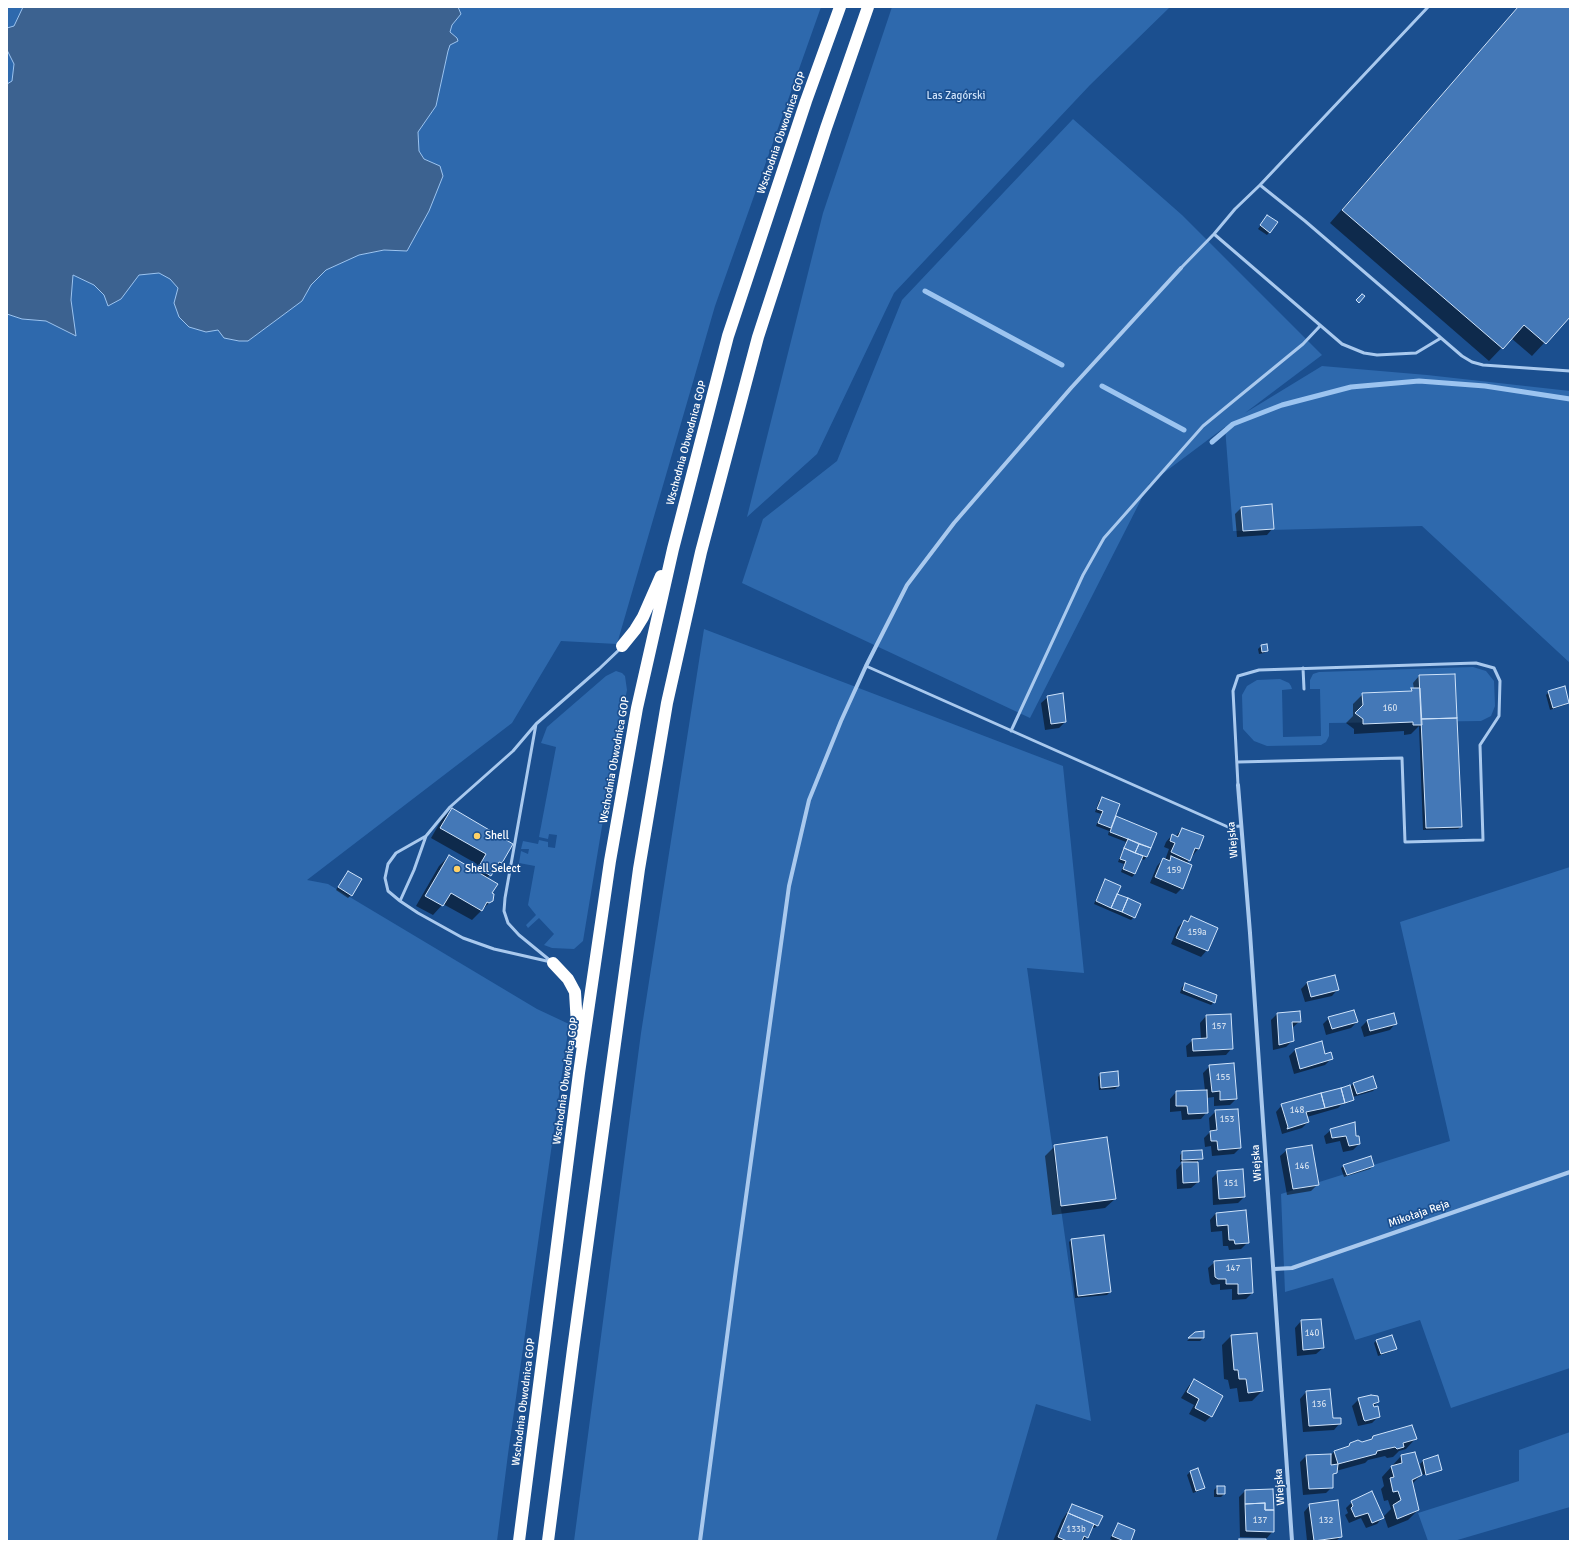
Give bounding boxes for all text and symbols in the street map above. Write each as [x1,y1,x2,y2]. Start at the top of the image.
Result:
street label: Wschodnia Obwodnica GOP [755,70,809,196]
park label: Las Zagórski [927,89,985,103]
street label: Wschodnia Obwodnica GOP [664,379,710,507]
street label: Wschodnia Obwodnica GOP [597,696,633,824]
house number: 160 [1383,704,1397,714]
street label: Wiejska [1225,821,1241,859]
place label: Shell [485,829,509,843]
marker: Shell [472,831,482,841]
place label: Shell Select [465,862,521,876]
marker: Shell Select [452,864,462,874]
house number: 159 [1167,866,1181,876]
house number: 159a [1187,928,1207,938]
street label: Wschodnia Obwodnica GOP [551,1016,581,1146]
house number: 157 [1212,1022,1226,1032]
house number: 155 [1216,1073,1230,1083]
house number: 148 [1290,1106,1304,1116]
house number: 153 [1220,1115,1234,1125]
street label: Wiejska [1249,1144,1265,1182]
house number: 146 [1295,1162,1309,1172]
house number: 151 [1224,1179,1238,1189]
street label: Mikołaja Reja [1387,1197,1451,1231]
house number: 147 [1226,1264,1240,1274]
house number: 140 [1305,1329,1319,1339]
street label: Wschodnia Obwodnica GOP [510,1337,538,1467]
house number: 136 [1312,1400,1326,1410]
street label: Wiejska [1272,1468,1288,1506]
house number: 137 [1253,1516,1267,1526]
house number: 132 [1319,1516,1333,1526]
house number: 133b [1066,1525,1086,1535]

